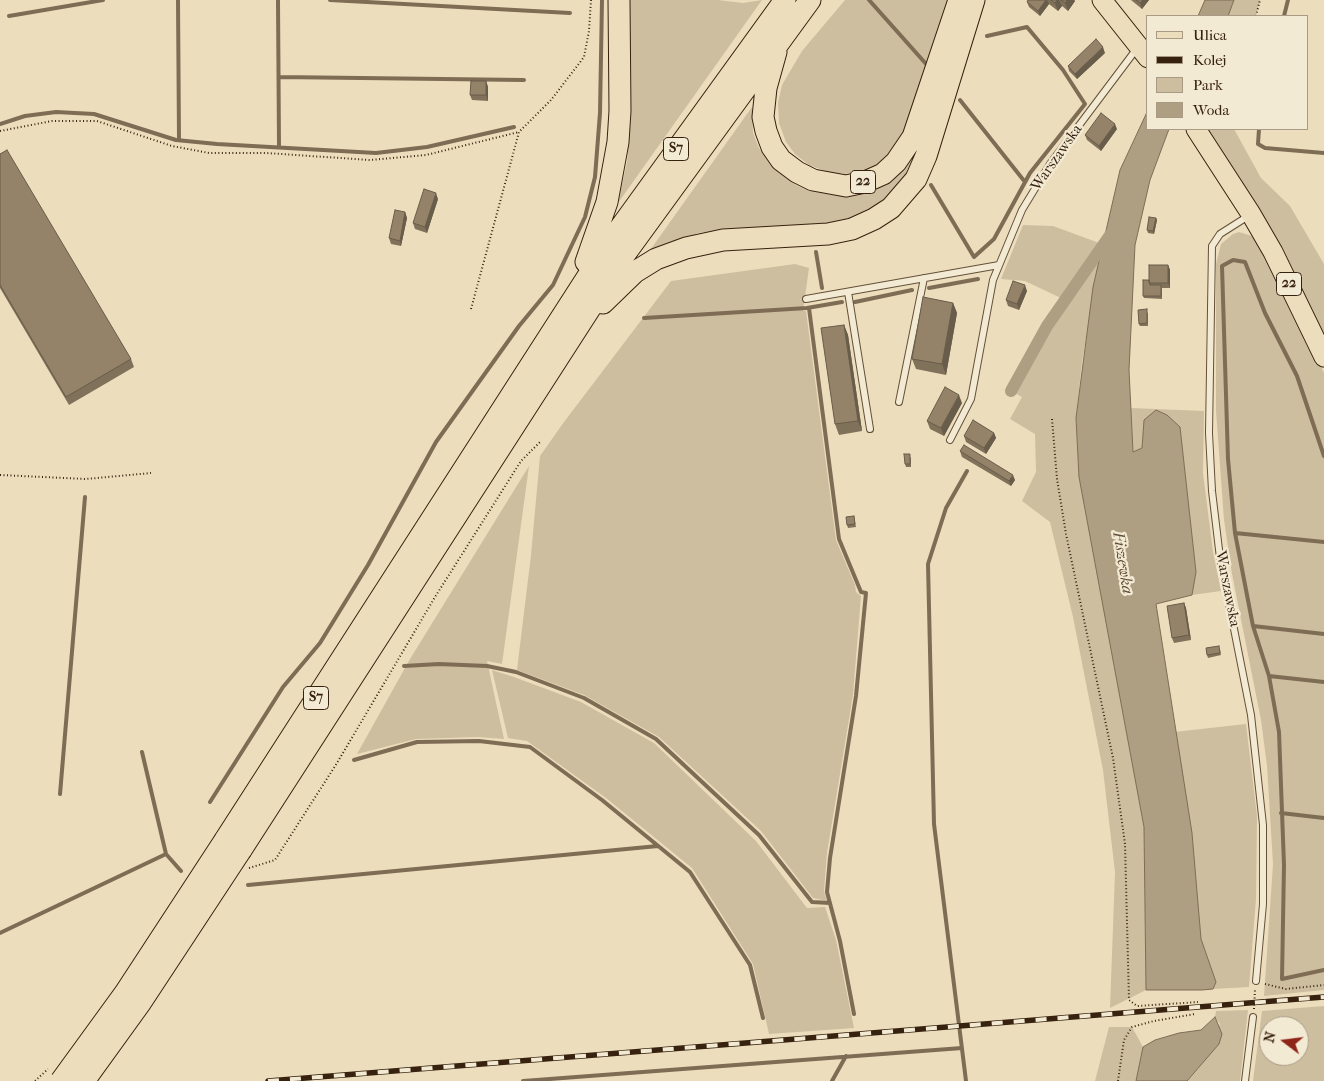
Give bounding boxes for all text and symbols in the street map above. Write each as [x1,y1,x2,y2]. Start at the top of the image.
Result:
legend [1146,15,1309,130]
text: Ulica [1193,26,1227,44]
text: Kolej [1193,51,1226,69]
text: Park [1193,76,1223,94]
text: Woda [1193,101,1229,119]
street label: Warszawska [1027,121,1087,195]
road number: S7 [664,138,688,160]
road number: 22 [850,170,876,193]
road number: 22 [1276,272,1302,296]
water label: Fiszewka [1108,531,1136,595]
street label: Warszawska [1211,549,1243,629]
road number: S7 [304,686,328,710]
north arrow [1259,1016,1309,1066]
text: N [1260,1030,1280,1045]

